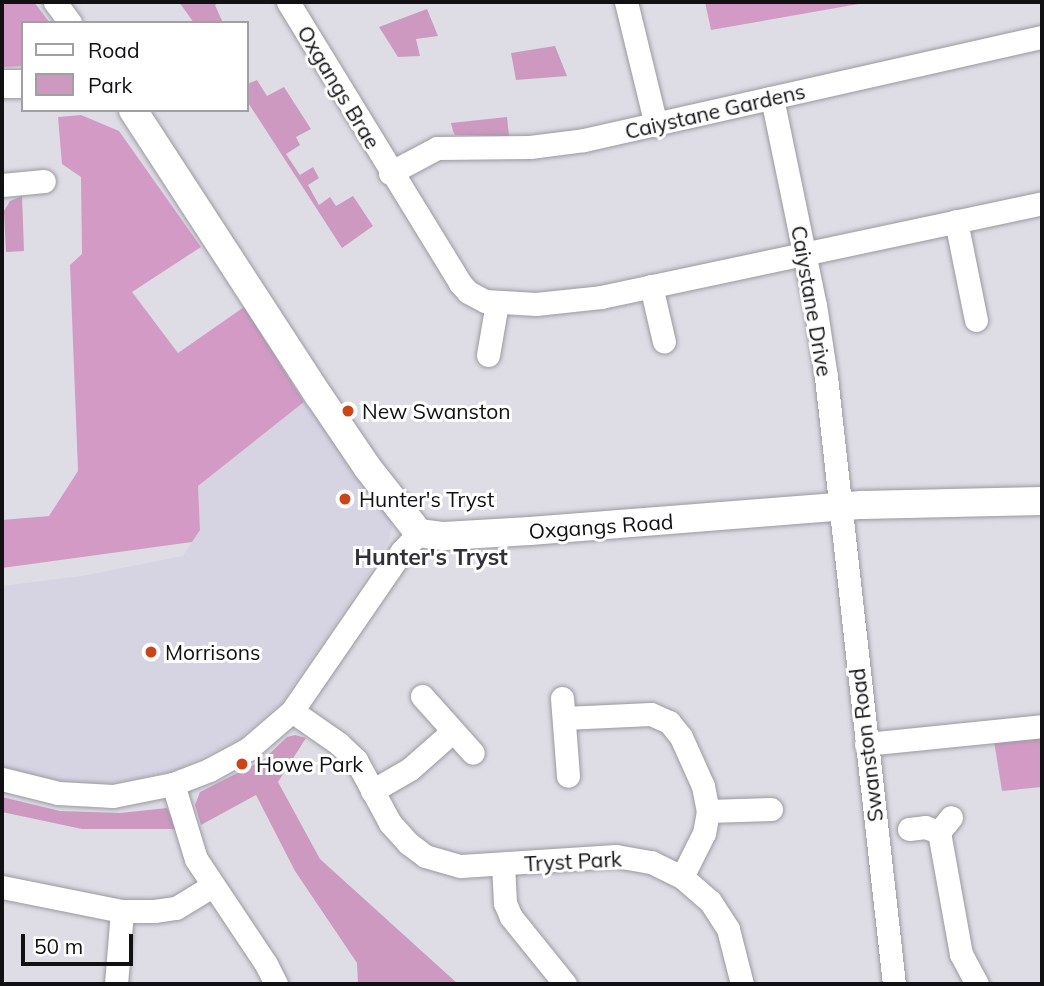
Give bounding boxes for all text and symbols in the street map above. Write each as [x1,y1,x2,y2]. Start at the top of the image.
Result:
legend [21,21,248,112]
street label: Oxgangs Brae [292,21,386,153]
text: Road [88,37,139,63]
text: Park [88,72,132,98]
street label: Caiystane Gardens [622,78,808,144]
street label: Caiystane Drive [786,224,838,378]
place label: New Swanston [362,398,510,424]
marker: New Swanston [340,403,356,419]
place label: Hunter's Tryst [359,486,494,512]
marker: Hunter's Tryst [337,491,353,507]
street label: Oxgangs Road [528,508,674,544]
district label: Hunter's Tryst [354,543,508,571]
place label: Morrisons [165,639,260,665]
marker: Morrisons [143,644,159,660]
street label: Swanston Road [844,667,888,823]
place label: Howe Park [256,751,363,777]
marker: Howe Park [234,756,250,772]
street label: Tryst Park [524,846,622,876]
scale bar [24,920,136,964]
text: 50 m [34,933,83,959]

